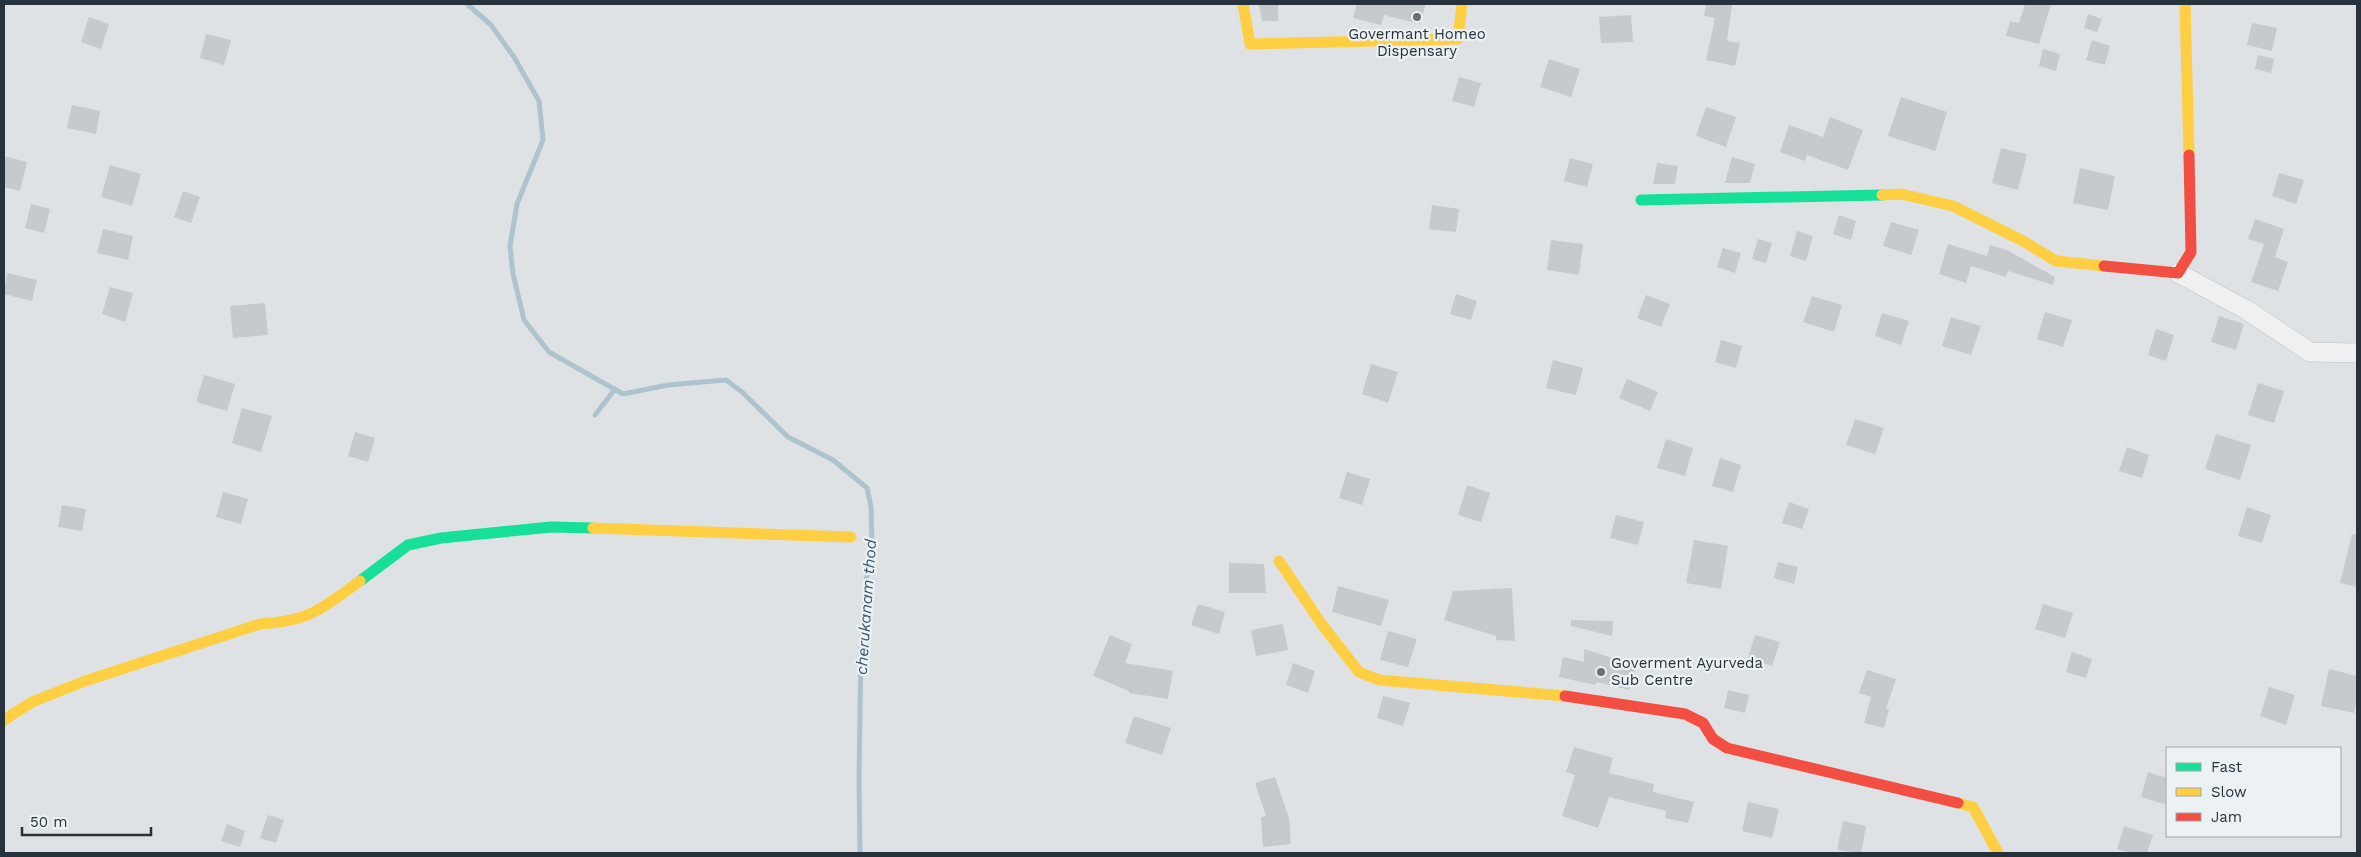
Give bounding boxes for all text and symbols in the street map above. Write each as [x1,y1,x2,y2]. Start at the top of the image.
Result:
marker: Govermant Homeo Dispensary [1411,11,1423,23]
place label: Govermant Homeo Dispensary [1348,25,1486,60]
water label: cherukanam thod [852,537,880,675]
place label: Goverment Ayurveda Sub Centre [1611,654,1764,689]
marker: Goverment Ayurveda Sub Centre [1595,666,1607,678]
legend [2166,747,2341,837]
text: Fast [2211,758,2243,776]
text: Slow [2211,783,2247,801]
scale bar [22,804,151,836]
text: Jam [2211,808,2242,826]
text: 50 m [30,813,67,831]

